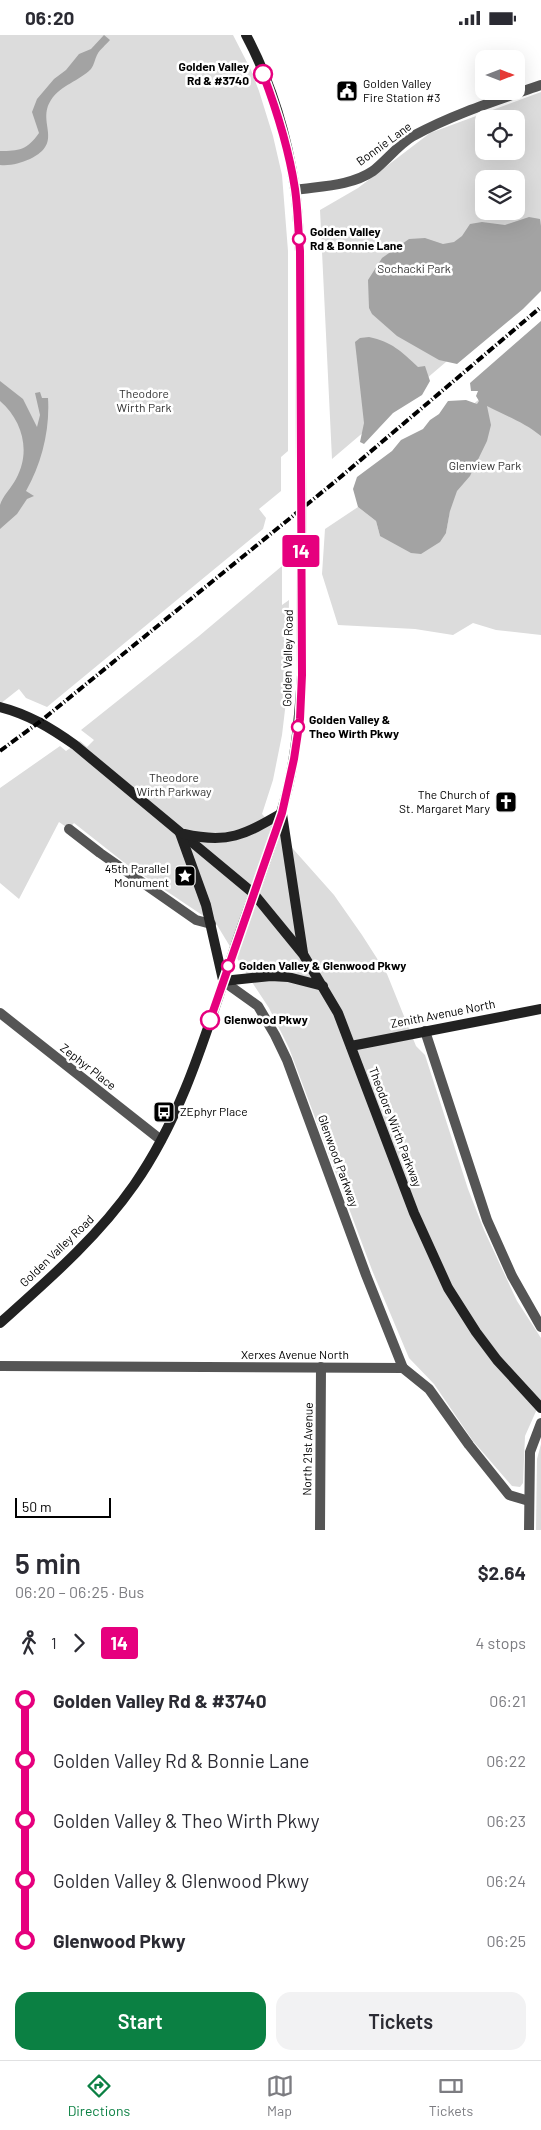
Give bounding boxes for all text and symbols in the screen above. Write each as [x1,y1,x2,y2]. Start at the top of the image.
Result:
text: 06:20 [25,6,74,29]
north arrow [475,50,525,100]
map controls [475,50,525,220]
place label: Golden Valley Rd & #3740 [179,59,249,87]
marker: Golden Valley Rd & #3740 [253,64,273,84]
place label: Golden Valley Fire Station #3 [363,76,440,104]
public building icon: Golden Valley Fire Station #3 [335,79,359,103]
button: locate [475,110,525,160]
street label: Bonnie Lane [353,119,414,168]
button: layers [475,170,525,220]
place label: Golden Valley Rd & Bonnie Lane [310,224,403,252]
marker: Golden Valley Rd & Bonnie Lane [292,232,306,246]
park label: Sochacki Park [377,261,451,275]
park label: Theodore Wirth Park [117,386,171,414]
park label: Glenview Park [449,458,521,472]
line badge: 14 [278,535,324,567]
text: 14 [292,540,310,562]
street label: Golden Valley Road [279,609,295,707]
place label: Golden Valley & Theo Wirth Pkwy [309,712,399,740]
marker: Golden Valley & Theo Wirth Pkwy [291,720,305,734]
park label: Theodore Wirth Parkway [136,770,212,798]
place label: The Church of St. Margaret Mary [399,787,490,815]
church icon: The Church of St. Margaret Mary [494,790,518,814]
place label: 45th Parallel Monument [105,861,169,889]
place icon: 45th Parallel Monument [173,864,197,888]
place label: Golden Valley & Glenwood Pkwy [239,958,406,972]
marker: Golden Valley & Glenwood Pkwy [221,959,235,973]
street label: Zenith Avenue North [389,996,496,1030]
marker: Glenwood Pkwy [200,1010,220,1030]
place label: Glenwood Pkwy [224,1012,308,1026]
street label: Zephyr Place [58,1040,119,1092]
street label: Theodore Wirth Parkway [367,1065,425,1189]
bus stop icon: ZEphyr Place [152,1100,176,1124]
place label: ZEphyr Place [180,1104,248,1118]
street label: Glenwood Parkway [316,1113,362,1209]
street label: Golden Valley Road [16,1211,96,1289]
street label: Xerxes Avenue North [241,1347,349,1361]
street label: North 21st Avenue [299,1402,315,1496]
scale bar [15,1495,111,1518]
text: 50 m [22,1498,51,1515]
text: 5 min [15,1546,81,1580]
text: $2.64 [478,1561,526,1584]
text: 06:20 – 06:25 · Bus [15,1582,144,1601]
icon: walk [15,1629,43,1657]
icon: forward [65,1629,93,1657]
text: 14 [111,1632,128,1654]
text: 1 [51,1633,57,1652]
text: 4 stops [475,1633,526,1652]
text: Golden Valley Rd & #3740 [53,1689,267,1712]
text: 06:21 [489,1691,526,1710]
text: Golden Valley Rd & Bonnie Lane [53,1749,309,1772]
text: 06:22 [486,1751,526,1770]
text: Golden Valley & Theo Wirth Pkwy [53,1809,319,1832]
text: 06:23 [487,1811,526,1830]
text: Golden Valley & Glenwood Pkwy [53,1869,309,1892]
text: 06:24 [486,1871,526,1890]
text: Glenwood Pkwy [53,1929,186,1952]
text: 06:25 [486,1931,526,1950]
button: Start [15,1992,266,2050]
button: Tickets [276,1992,526,2050]
tab: Directions [68,2072,130,2119]
tab: Map [266,2072,294,2119]
tab: Tickets [429,2072,473,2119]

